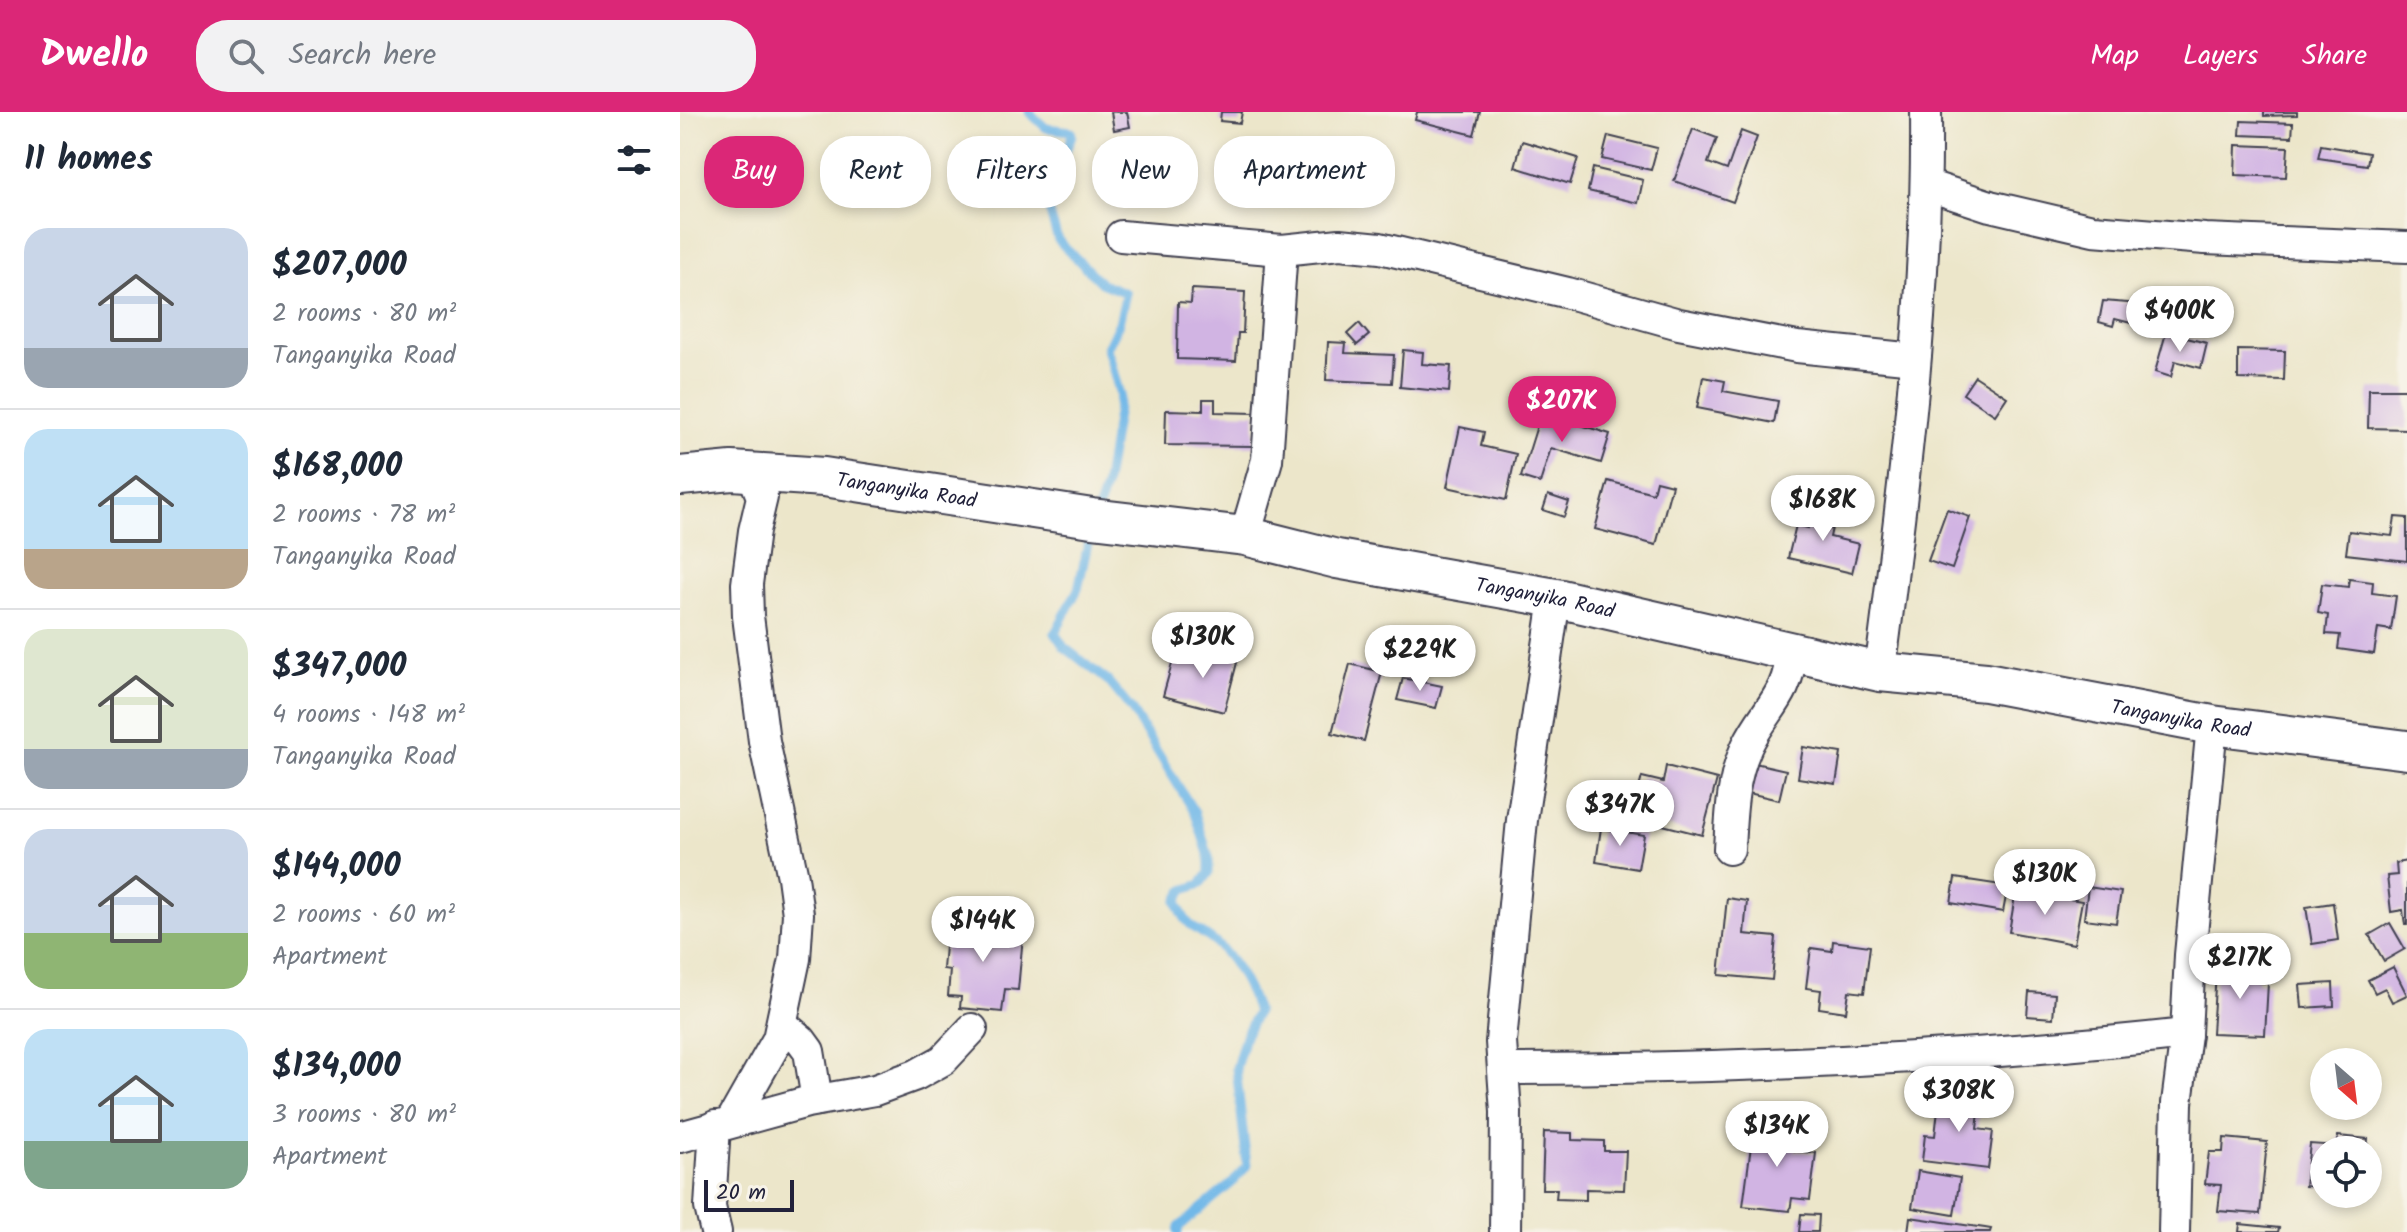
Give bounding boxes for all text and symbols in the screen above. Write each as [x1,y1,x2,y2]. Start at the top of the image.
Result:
search box [196,20,756,92]
text: Dwello [40,26,148,86]
text: Search here [288,32,436,80]
icon: search [224,34,268,78]
text: Map [2090,34,2139,79]
text: Layers [2183,34,2258,79]
text: Share [2302,34,2367,79]
text: 11 homes [24,133,153,187]
chip: Buy [704,136,804,208]
chip: Rent [820,136,931,208]
chip: Filters [947,136,1076,208]
chip: New [1092,136,1198,208]
chip: Apartment [1214,136,1395,208]
icon: filters [612,138,656,182]
text: $207,000 [272,239,407,293]
icon: home [88,260,184,356]
pin: $400K [2124,286,2236,354]
text: $400K [2144,291,2216,333]
text: 2 rooms · 80 m² [272,293,456,335]
text: Tanganyika Road [272,335,456,377]
pin: $207K [1506,376,1618,444]
text: $207K [1526,381,1598,423]
text: $168,000 [272,440,402,494]
icon: home [88,461,184,557]
street label: Tanganyika Road [834,465,980,518]
pin: $168K [1767,475,1879,543]
text: $168K [1789,480,1857,522]
text: 2 rooms · 78 m² [272,494,455,536]
text: Tanganyika Road [272,536,456,578]
street label: Tanganyika Road [1472,570,1618,629]
pin: $130K [1147,612,1259,680]
text: $130K [1170,617,1236,659]
pin: $229K [1364,625,1476,693]
text: $229K [1383,630,1457,672]
text: $347,000 [272,640,407,694]
icon: home [88,661,184,757]
street label: Tanganyika Road [2108,692,2253,748]
text: 4 rooms · 148 m² [272,694,465,736]
text: Tanganyika Road [272,736,456,778]
pin: $347K [1564,780,1676,848]
text: $347K [1584,785,1656,827]
text: $144,000 [272,840,401,894]
pin: $130K [1989,849,2101,917]
text: $130K [2012,854,2078,896]
icon: home [88,861,184,957]
text: 2 rooms · 60 m² [272,894,455,936]
pin: $144K [927,896,1039,964]
text: $144K [949,901,1017,943]
pin: $217K [2184,933,2296,1001]
text: Apartment [272,936,387,978]
text: $217K [2207,938,2273,980]
text: $134,000 [272,1040,401,1094]
north arrow [2310,1048,2382,1120]
map controls [2310,1048,2382,1208]
icon: home [88,1061,184,1157]
pin: $308K [1903,1066,2015,1134]
text: $308K [1922,1071,1996,1113]
text: 3 rooms · 80 m² [272,1094,456,1136]
pin: $134K [1721,1101,1833,1169]
text: $134K [1743,1106,1811,1148]
text: Apartment [272,1136,387,1178]
button: locate [2310,1136,2382,1208]
scale bar [704,1176,794,1212]
text: 20 m [716,1176,766,1211]

